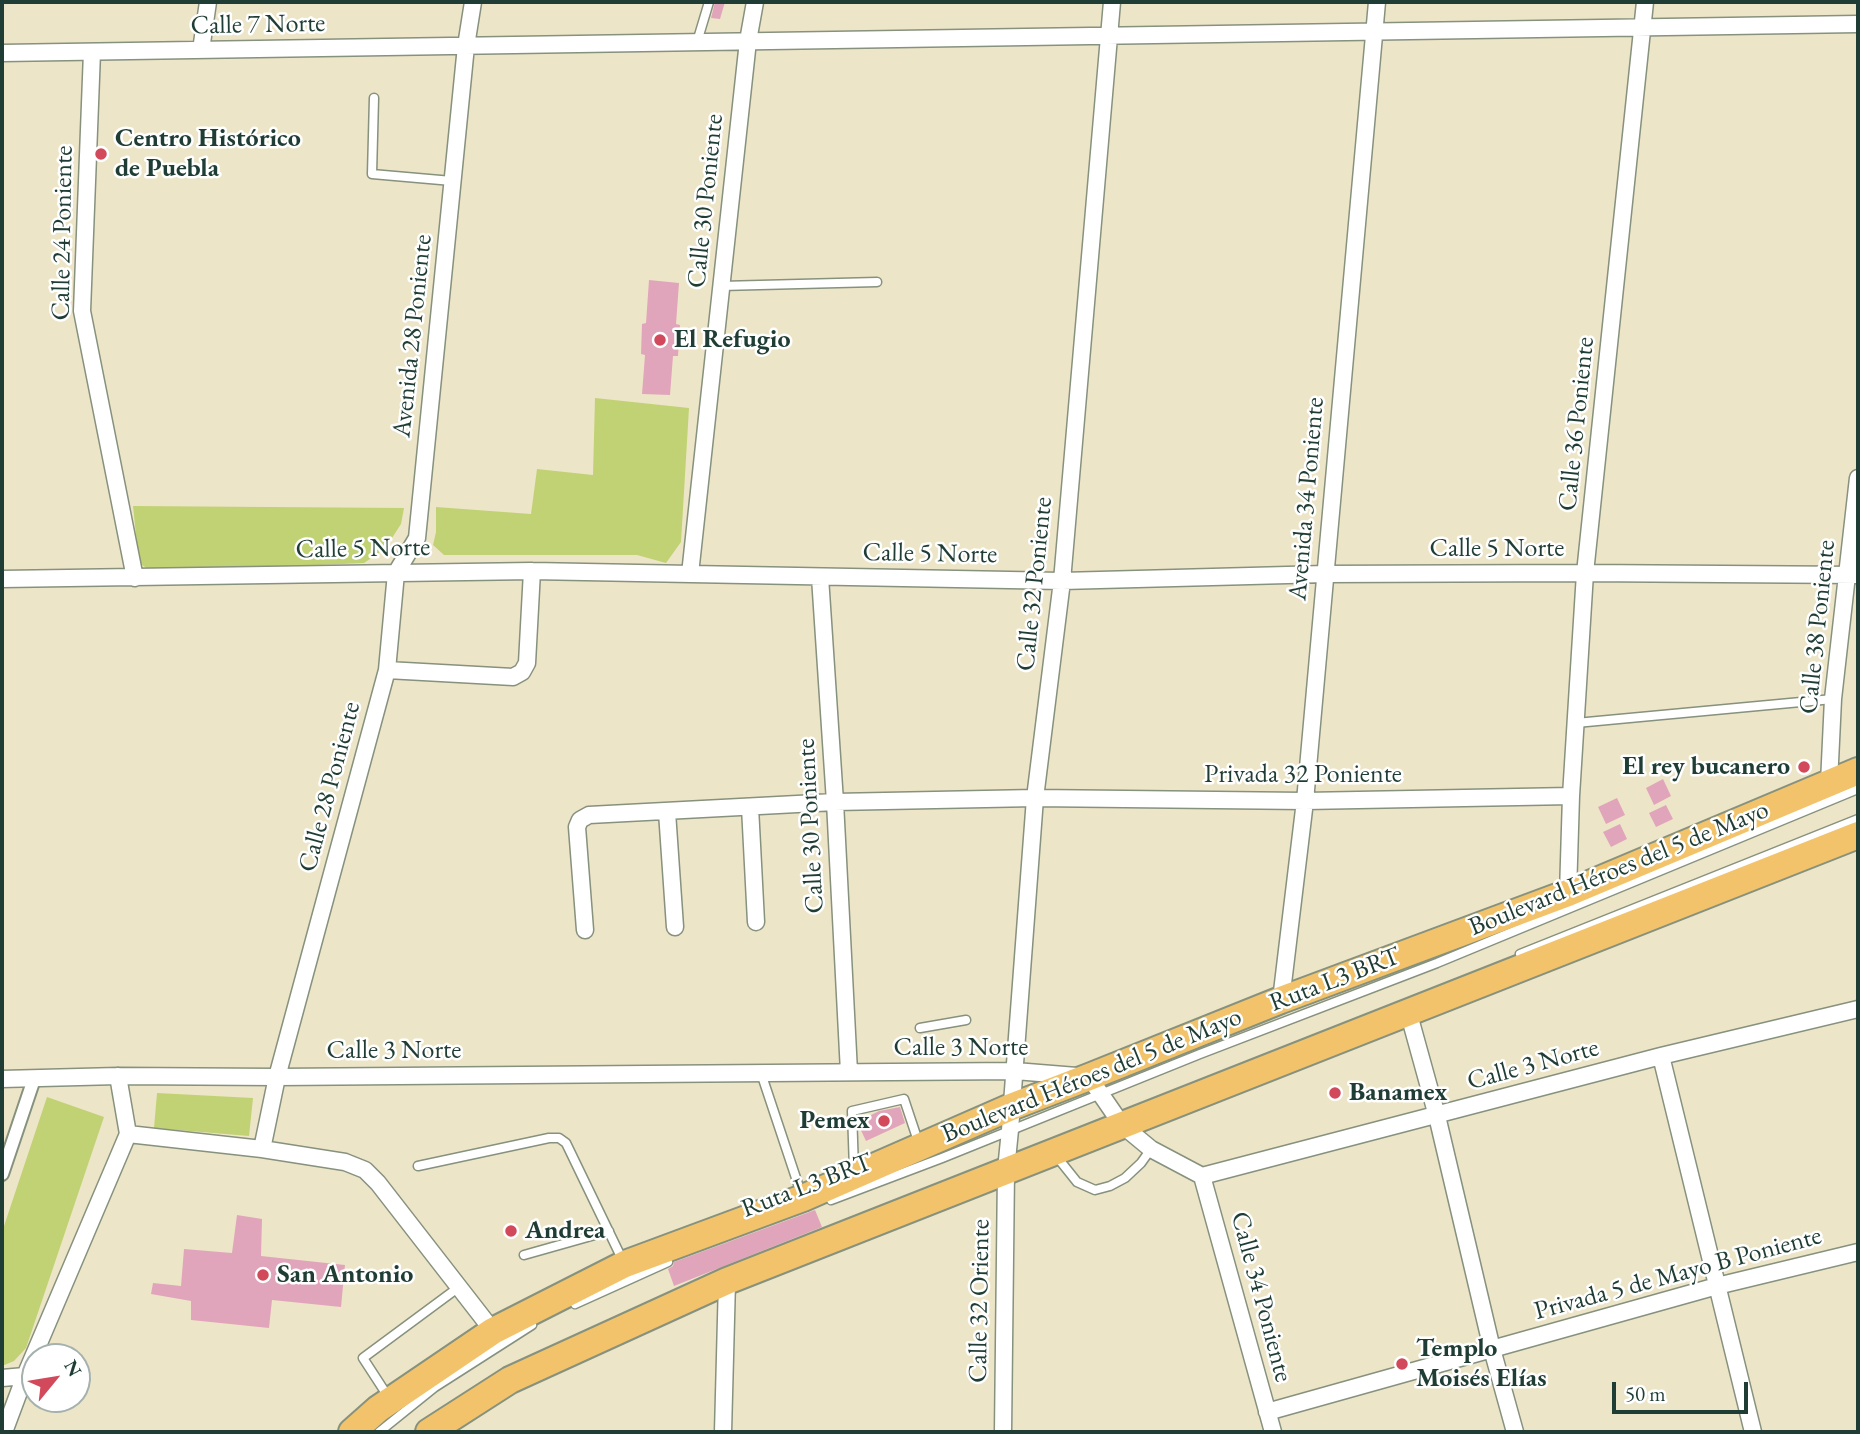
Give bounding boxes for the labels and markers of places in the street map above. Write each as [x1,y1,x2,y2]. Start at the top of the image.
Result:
place label: Centro Histórico de Puebla [115,123,301,184]
marker: Centro Histórico de Puebla [93,146,109,162]
place label: El Refugio [674,324,791,356]
marker: El Refugio [652,332,668,348]
place label: El rey bucanero [1622,751,1790,783]
marker: El rey bucanero [1796,759,1812,775]
place label: Banamex [1349,1077,1447,1109]
marker: Banamex [1327,1085,1343,1101]
place label: Pemex [800,1105,870,1137]
marker: Pemex [876,1113,892,1129]
place label: Andrea [525,1215,605,1247]
marker: Andrea [503,1223,519,1239]
place label: San Antonio [277,1259,413,1291]
marker: San Antonio [255,1267,271,1283]
place label: Templo Moisés Elías [1416,1333,1547,1394]
marker: Templo Moisés Elías [1394,1356,1410,1372]

